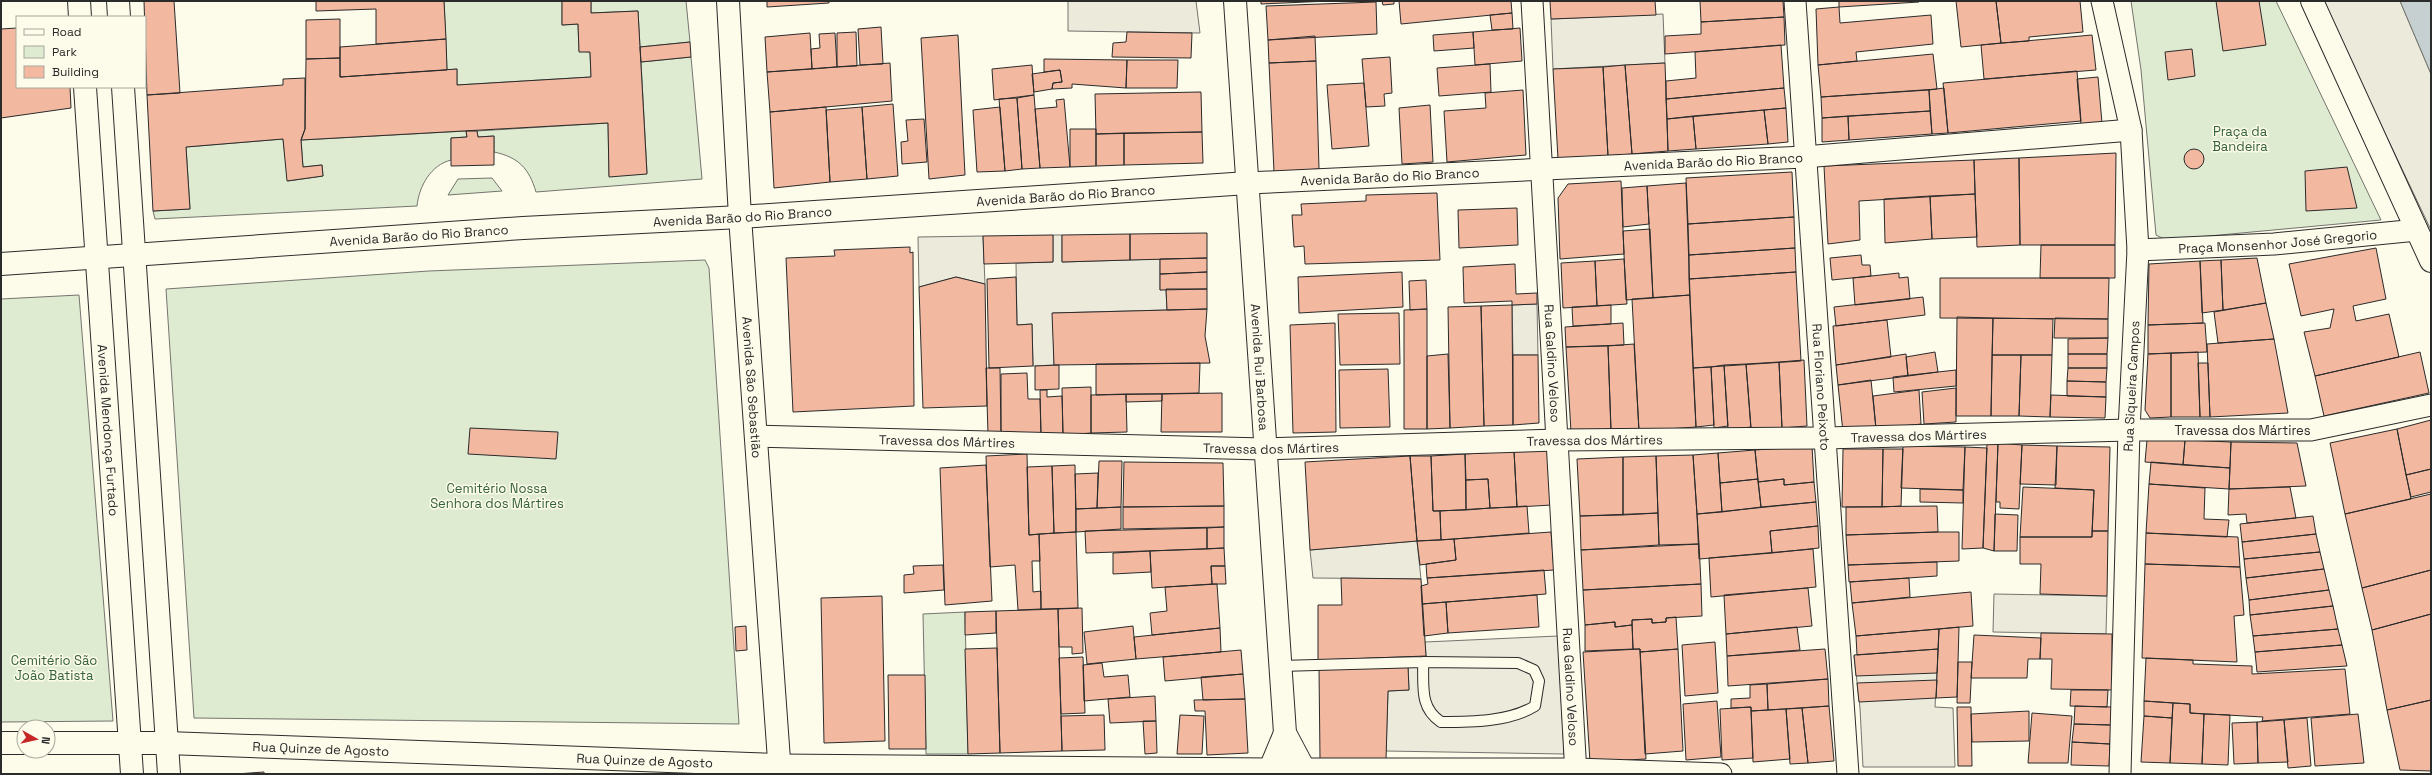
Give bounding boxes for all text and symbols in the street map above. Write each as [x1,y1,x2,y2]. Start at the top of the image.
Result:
legend [16,16,146,88]
text: Road [52,24,81,40]
text: Park [52,44,77,60]
text: Building [52,64,99,80]
park label: Praça da Bandeira [2212,123,2268,155]
street label: Avenida Barão do Rio Branco [1624,149,1804,174]
street label: Avenida Barão do Rio Branco [1300,164,1480,190]
street label: Avenida Barão do Rio Branco [976,181,1156,210]
street label: Avenida Barão do Rio Branco [652,203,833,230]
street label: Avenida Barão do Rio Branco [329,221,509,250]
street label: Praça Monsenhor José Gregorio [2178,226,2378,257]
street label: Avenida Rui Barbosa [1247,303,1272,432]
street label: Rua Galdino Veloso [1540,304,1564,423]
street label: Avenida São Sebastião [738,316,765,459]
street label: Rua Siqueira Campos [2120,320,2143,452]
street label: Rua Floriano Peixoto [1808,323,1834,451]
street label: Avenida Mendonça Furtado [94,344,122,517]
street label: Travessa dos Mártires [2175,422,2311,439]
street label: Travessa dos Mártires [1850,426,1987,446]
street label: Travessa dos Mártires [879,431,1015,452]
street label: Travessa dos Mártires [1526,431,1663,450]
street label: Travessa dos Mártires [1203,439,1339,458]
park label: Cemitério Nossa Senhora dos Mártires [430,480,564,512]
street label: Rua Galdino Veloso [1559,627,1582,747]
park label: Cemitério São João Batista [11,652,97,684]
north arrow [16,719,56,759]
text: N [38,736,53,745]
street label: Rua Quinze de Agosto [252,738,390,760]
street label: Rua Quinze de Agosto [576,750,713,772]

